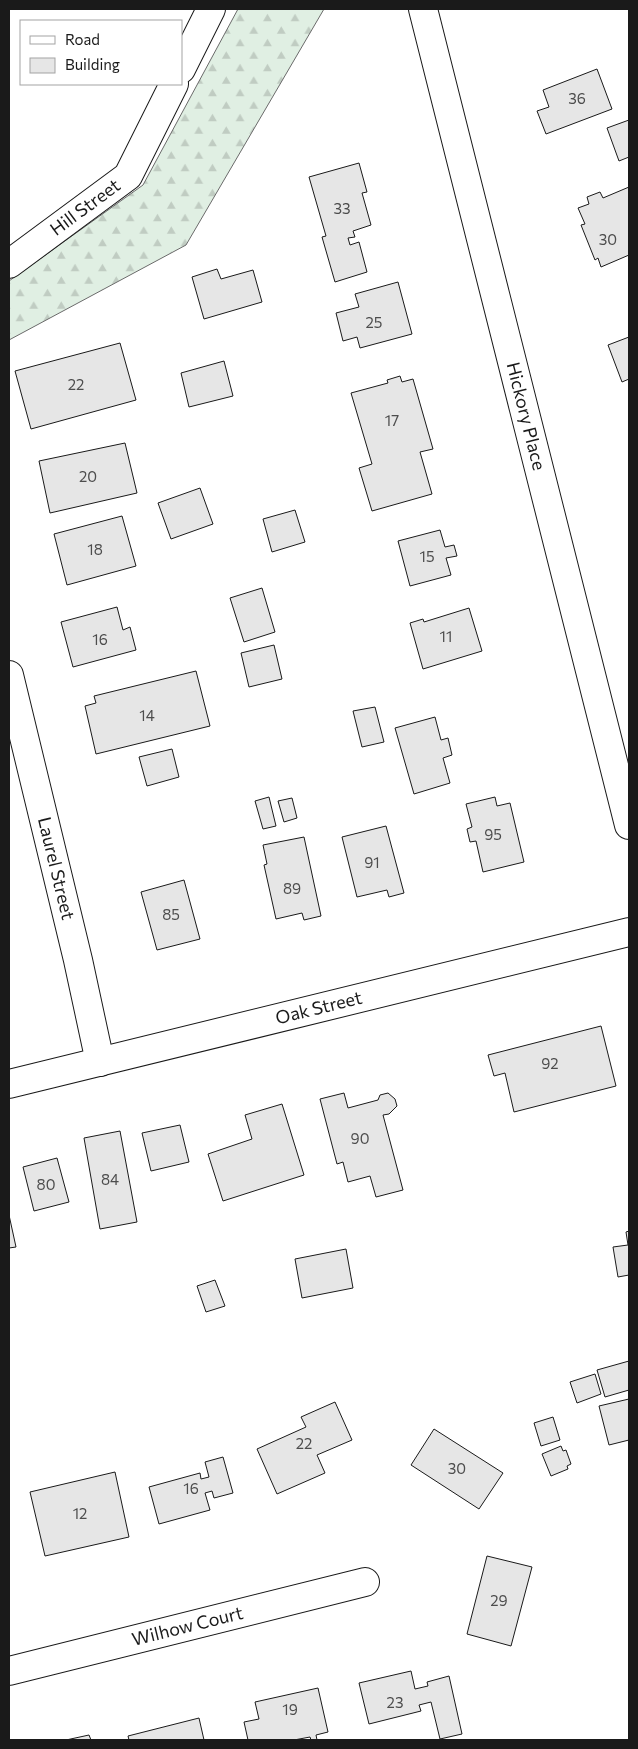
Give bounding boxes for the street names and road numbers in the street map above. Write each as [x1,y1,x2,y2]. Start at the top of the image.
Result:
street label: Hill Street [45,174,124,240]
street label: Hickory Place [503,360,551,472]
street label: Laurel Street [34,814,80,922]
street label: Oak Street [273,986,364,1028]
street label: Wilhow Court [129,1601,245,1650]

